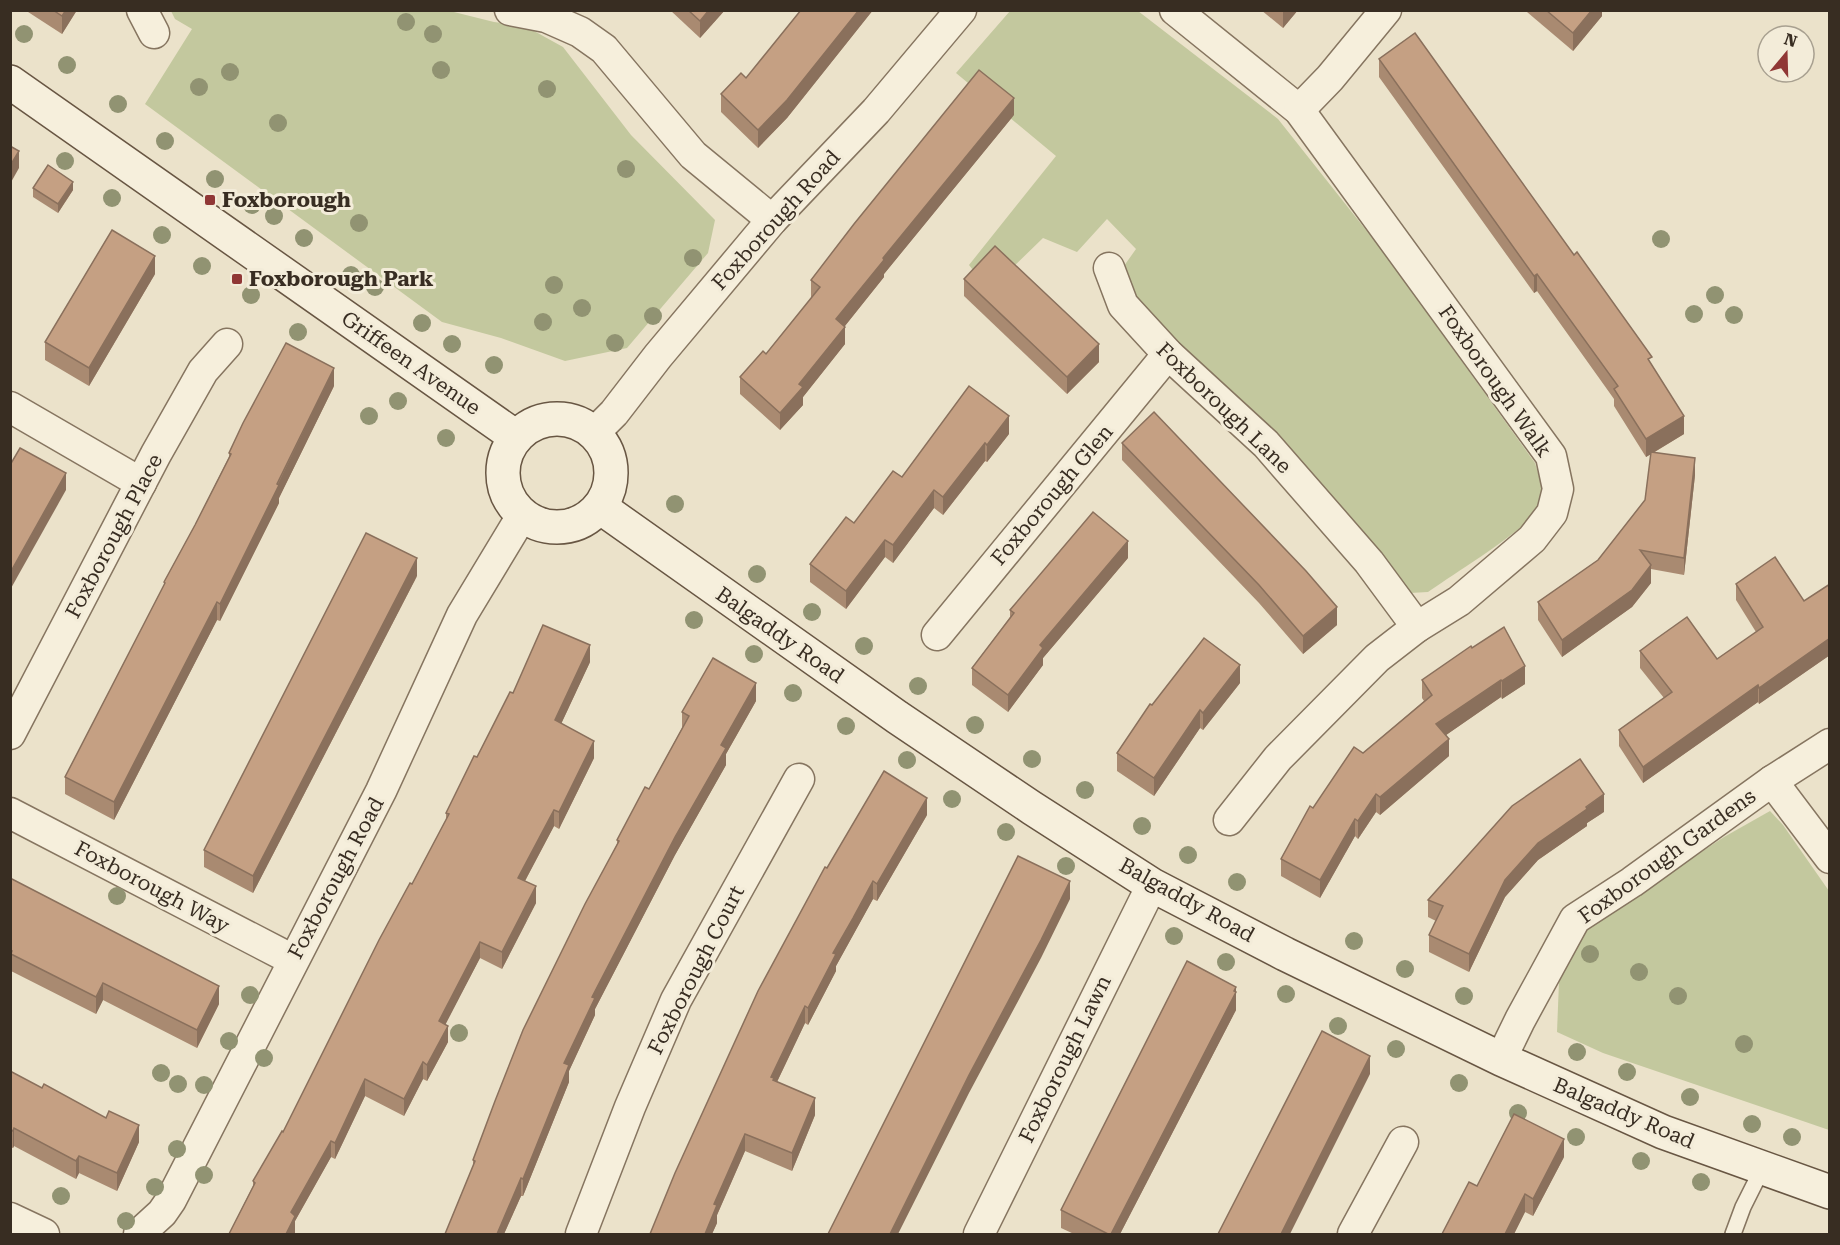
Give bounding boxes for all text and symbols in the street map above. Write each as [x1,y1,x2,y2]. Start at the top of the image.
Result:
north arrow [1756,24,1816,84]
text: N [1782,29,1800,51]
street label: Foxborough Road [707,145,845,295]
place label: Foxborough [222,188,351,212]
marker: Foxborough [203,193,217,207]
place label: Foxborough Park [249,267,434,291]
marker: Foxborough Park [230,272,244,286]
street label: Foxborough Walk [1434,301,1556,461]
street label: Griffeen Avenue [337,306,485,420]
street label: Foxborough Lane [1152,338,1296,478]
street label: Foxborough Glen [986,420,1118,570]
street label: Foxborough Place [61,450,167,622]
street label: Balgaddy Road [711,582,849,688]
street label: Foxborough Gardens [1574,784,1760,928]
street label: Foxborough Road [283,793,389,963]
street label: Foxborough Way [71,836,234,938]
street label: Balgaddy Road [1115,853,1259,947]
street label: Foxborough Court [643,882,749,1058]
street label: Foxborough Lawn [1014,971,1116,1147]
street label: Balgaddy Road [1550,1072,1699,1154]

